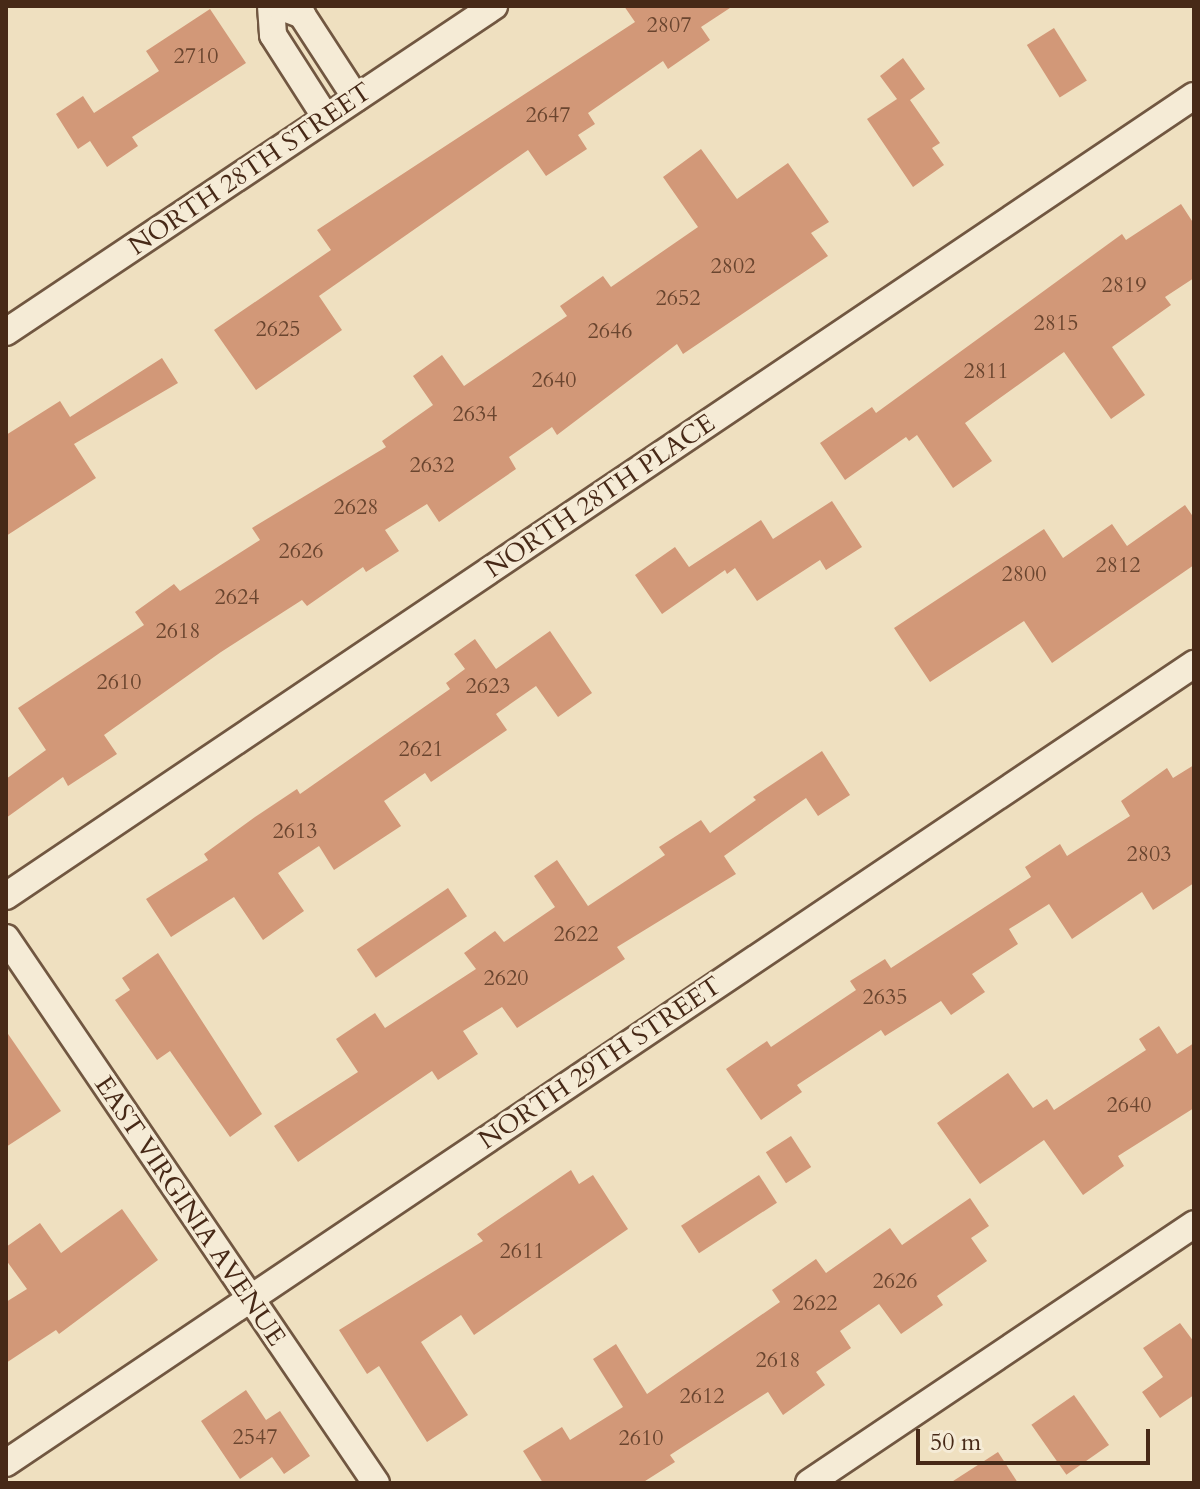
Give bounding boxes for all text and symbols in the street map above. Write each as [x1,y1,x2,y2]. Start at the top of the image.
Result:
house number: 2807 [646,13,692,39]
house number: 2710 [173,44,219,70]
street label: NORTH 28TH STREET [123,76,377,262]
house number: 2647 [525,103,571,129]
house number: 2802 [710,254,756,280]
house number: 2819 [1101,273,1147,299]
house number: 2652 [655,286,701,312]
house number: 2815 [1033,311,1079,337]
house number: 2625 [255,317,301,343]
house number: 2646 [587,319,633,345]
house number: 2811 [963,359,1009,385]
house number: 2640 [531,368,577,394]
house number: 2634 [452,402,498,428]
street label: NORTH 28TH PLACE [479,407,721,585]
house number: 2632 [409,453,455,479]
house number: 2628 [333,495,379,521]
house number: 2626 [278,539,324,565]
house number: 2812 [1095,553,1141,579]
house number: 2800 [1001,562,1047,588]
house number: 2624 [214,585,260,611]
house number: 2618 [155,619,201,645]
house number: 2610 [96,670,142,696]
house number: 2623 [465,674,511,700]
house number: 2621 [398,737,444,763]
house number: 2613 [272,819,318,845]
house number: 2803 [1126,842,1172,868]
house number: 2622 [553,922,599,948]
house number: 2620 [483,966,529,992]
street label: NORTH 29TH STREET [473,970,727,1156]
house number: 2635 [862,985,908,1011]
street label: EAST VIRGINIA AVENUE [88,1070,292,1352]
house number: 2640 [1106,1093,1152,1119]
house number: 2611 [499,1239,545,1265]
house number: 2626 [872,1269,918,1295]
house number: 2622 [792,1291,838,1317]
house number: 2618 [755,1348,801,1374]
house number: 2612 [679,1384,725,1410]
scale bar [920,1413,1154,1463]
house number: 2547 [232,1425,278,1451]
house number: 2610 [618,1426,664,1452]
text: 50 m [930,1426,981,1459]

